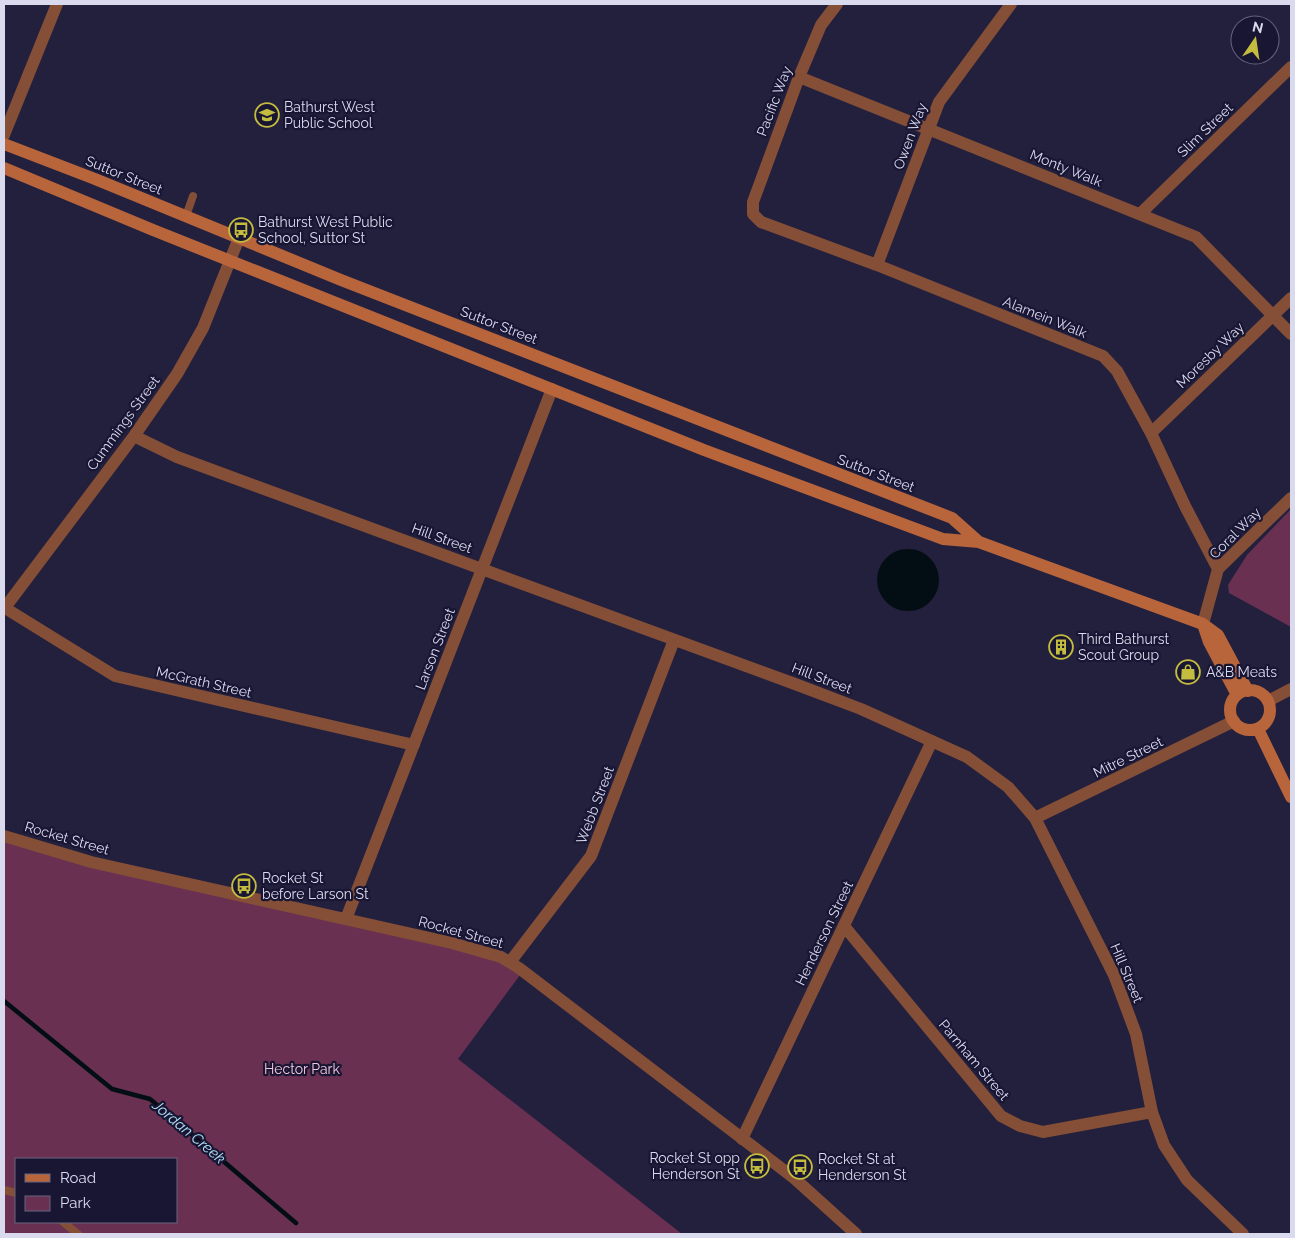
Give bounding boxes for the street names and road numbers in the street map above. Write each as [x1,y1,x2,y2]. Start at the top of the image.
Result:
street label: Pacific Way [753,63,795,138]
street label: Owen Way [890,100,930,172]
street label: Slim Street [1174,100,1236,160]
street label: Monty Walk [1028,146,1105,190]
street label: Suttor Street [83,152,165,198]
street label: Alamein Walk [1001,293,1090,341]
street label: Suttor Street [458,303,540,347]
street label: Moresby Way [1173,318,1247,391]
street label: Cummings Street [83,372,163,473]
street label: Suttor Street [835,451,917,495]
street label: Coral Way [1206,504,1264,562]
street label: Hill Street [410,520,475,556]
street label: Larson Street [412,606,458,692]
street label: Hill Street [790,659,855,697]
street label: McGrath Street [155,663,254,701]
street label: Mitre Street [1091,733,1166,781]
street label: Webb Street [573,764,617,846]
street label: Rocket Street [23,818,111,858]
street label: Henderson Street [792,878,856,988]
street label: Rocket Street [417,913,505,951]
street label: Hill Street [1107,941,1147,1005]
street label: Parnham Street [936,1016,1013,1104]

